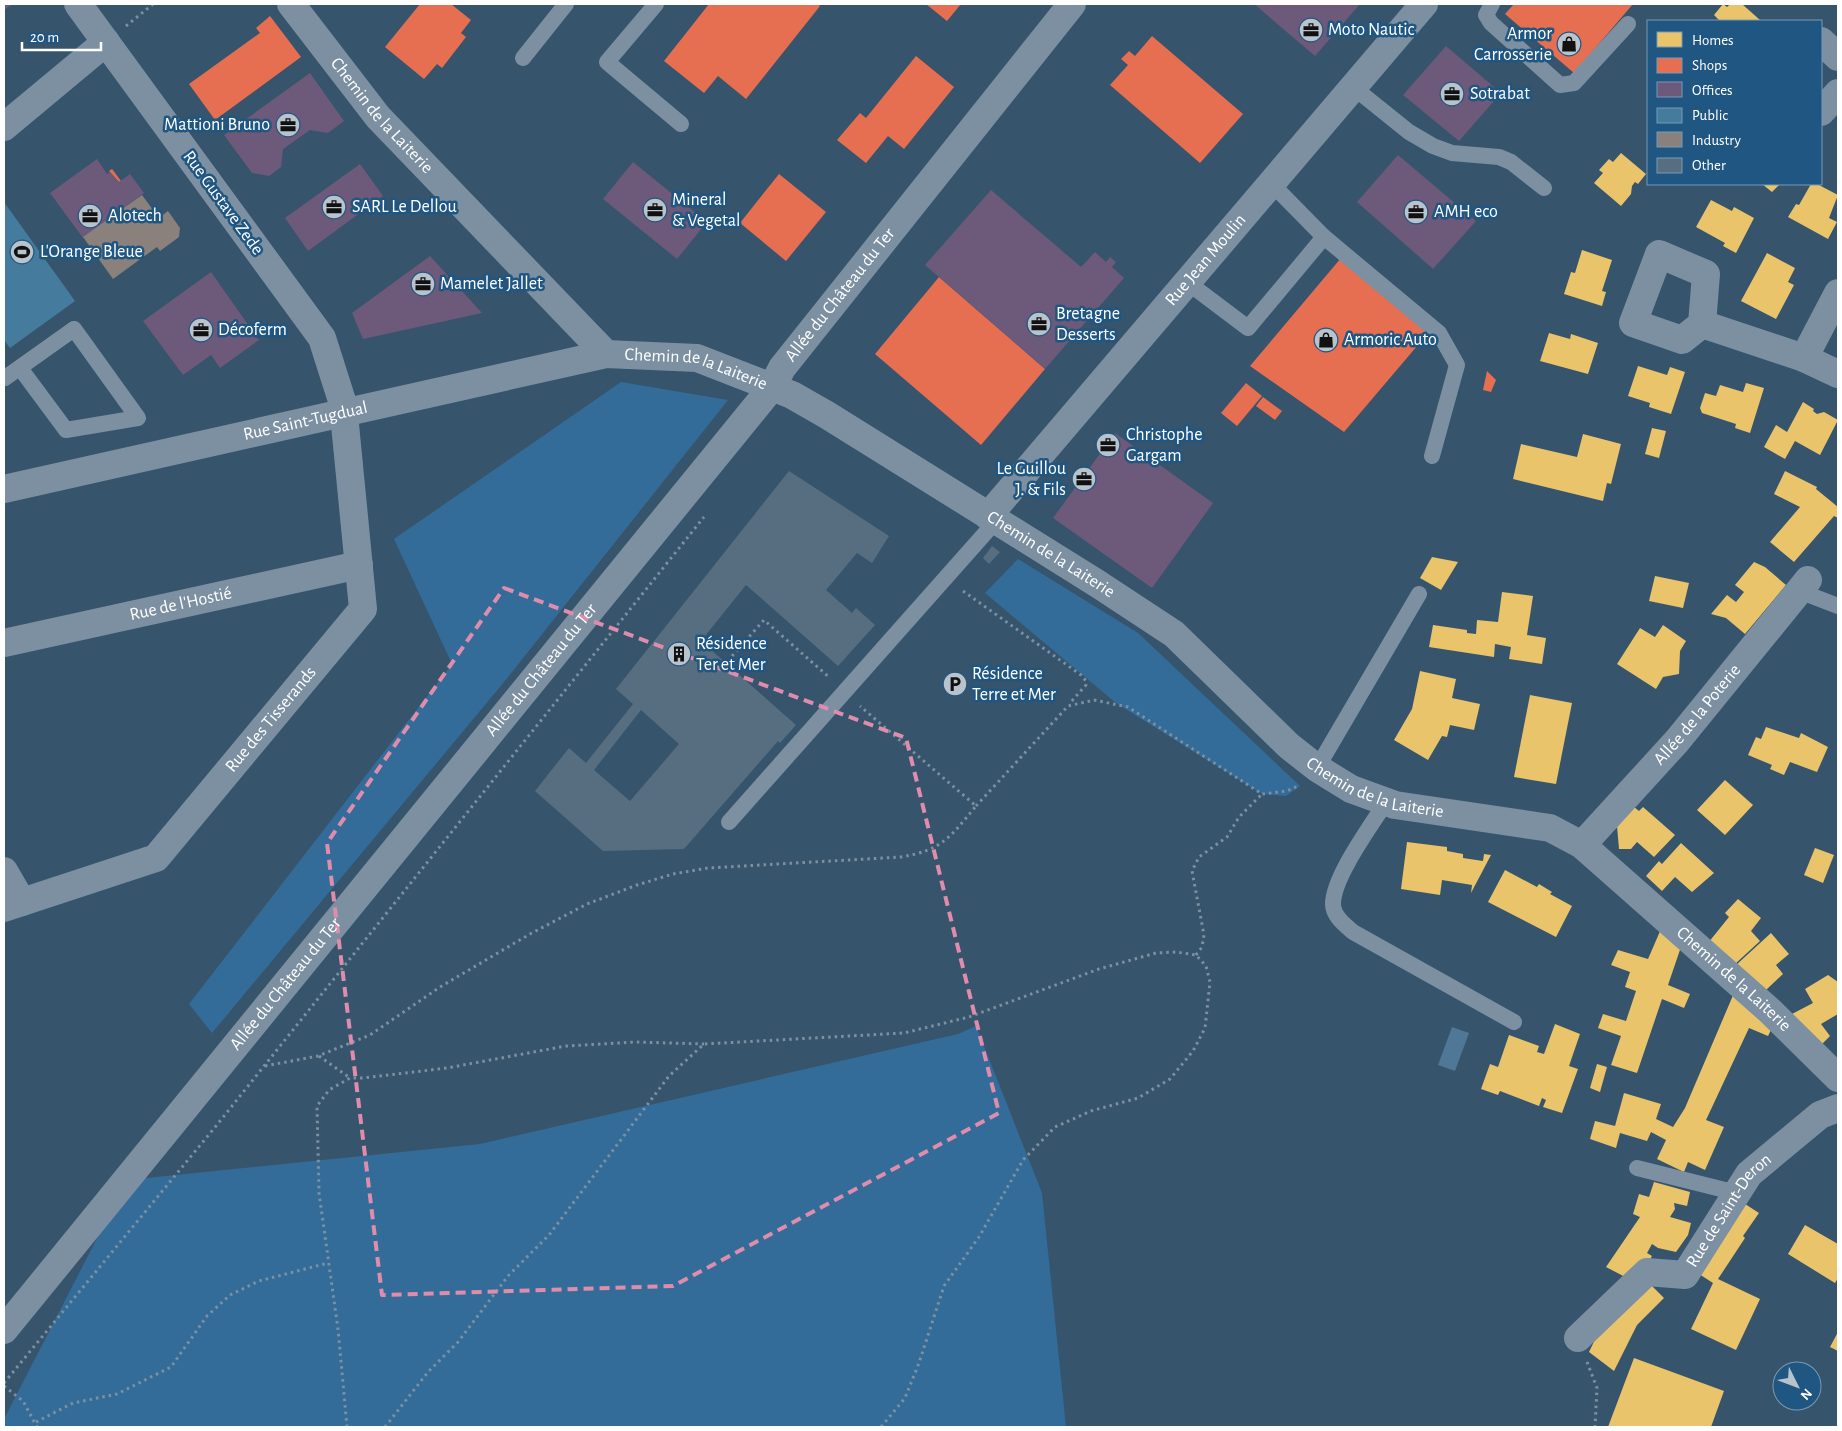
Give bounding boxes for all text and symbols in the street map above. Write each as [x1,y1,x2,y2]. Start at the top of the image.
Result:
office icon: Moto Nautic [1298,17,1324,43]
scale bar [22,20,101,52]
legend [1647,20,1822,185]
place label: Moto Nautic [1328,21,1415,39]
place label: Armor Carrosserie [1474,25,1552,64]
text: 20 m [30,30,59,45]
shop icon: Armor Carrosserie [1556,31,1582,57]
text: Homes [1692,33,1734,48]
street label: Chemin de la Laiterie [327,54,436,177]
text: Shops [1692,58,1727,73]
office icon: Sotrabat [1439,81,1465,107]
text: Offices [1692,83,1733,98]
place label: Sotrabat [1470,85,1530,103]
text: Public [1692,108,1728,123]
office icon: Mattioni Bruno [275,112,301,138]
place label: Mattioni Bruno [164,116,270,134]
text: Industry [1692,133,1741,148]
street label: Rue Gustave Zede [179,148,267,258]
text: Other [1692,158,1726,173]
place label: Mineral & Vegetal [672,191,741,230]
office icon: SARL Le Dellou [321,194,347,220]
office icon: Mineral & Vegetal [642,197,668,223]
place label: SARL Le Dellou [352,198,457,216]
office icon: AMH eco [1403,199,1429,225]
office icon: Alotech [77,203,103,229]
place label: AMH eco [1434,203,1498,221]
place label: Alotech [108,207,162,225]
street label: Rue Jean Moulin [1162,211,1250,309]
street label: Allée du Château du Ter [782,225,899,365]
sports icon: L'Orange Bleue [9,239,35,265]
place label: L'Orange Bleue [40,243,143,261]
office icon: Mamelet Jallet [410,271,436,297]
place label: Mamelet Jallet [440,275,543,293]
place label: Bretagne Desserts [1056,305,1120,344]
office icon: Bretagne Desserts [1026,311,1052,337]
office icon: Décoferm [188,317,214,343]
place label: Décoferm [218,321,287,339]
shop icon: Armoric Auto [1313,327,1339,353]
place label: Armoric Auto [1344,331,1437,349]
street label: Chemin de la Laiterie [624,346,770,393]
street label: Rue Saint-Tugdual [242,399,369,444]
place label: Christophe Gargam [1126,426,1203,465]
office icon: Christophe Gargam [1095,432,1121,458]
place label: Le Guillou J. & Fils [997,460,1066,499]
office icon: Le Guillou J. & Fils [1071,466,1097,492]
street label: Chemin de la Laiterie [984,508,1118,601]
street label: Rue de l'Hostié [128,584,234,624]
street label: Allée du Château du Ter [482,600,601,740]
place label: Résidence Ter et Mer [696,635,767,674]
building icon: Résidence Ter et Mer [666,641,692,667]
street label: Allée de la Poterie [1651,661,1744,769]
street label: Rue des Tisserands [222,663,320,776]
place label: Résidence Terre et Mer [972,665,1056,704]
parking icon: Résidence Terre et Mer [942,671,968,697]
street label: Chemin de la Laiterie [1303,754,1445,821]
street label: Allée du Château du Ter [227,914,345,1054]
street label: Chemin de la Laiterie [1673,924,1794,1035]
street label: Rue de Saint-Deron [1683,1150,1775,1271]
north arrow [1772,1361,1822,1411]
text: N [1797,1386,1814,1402]

